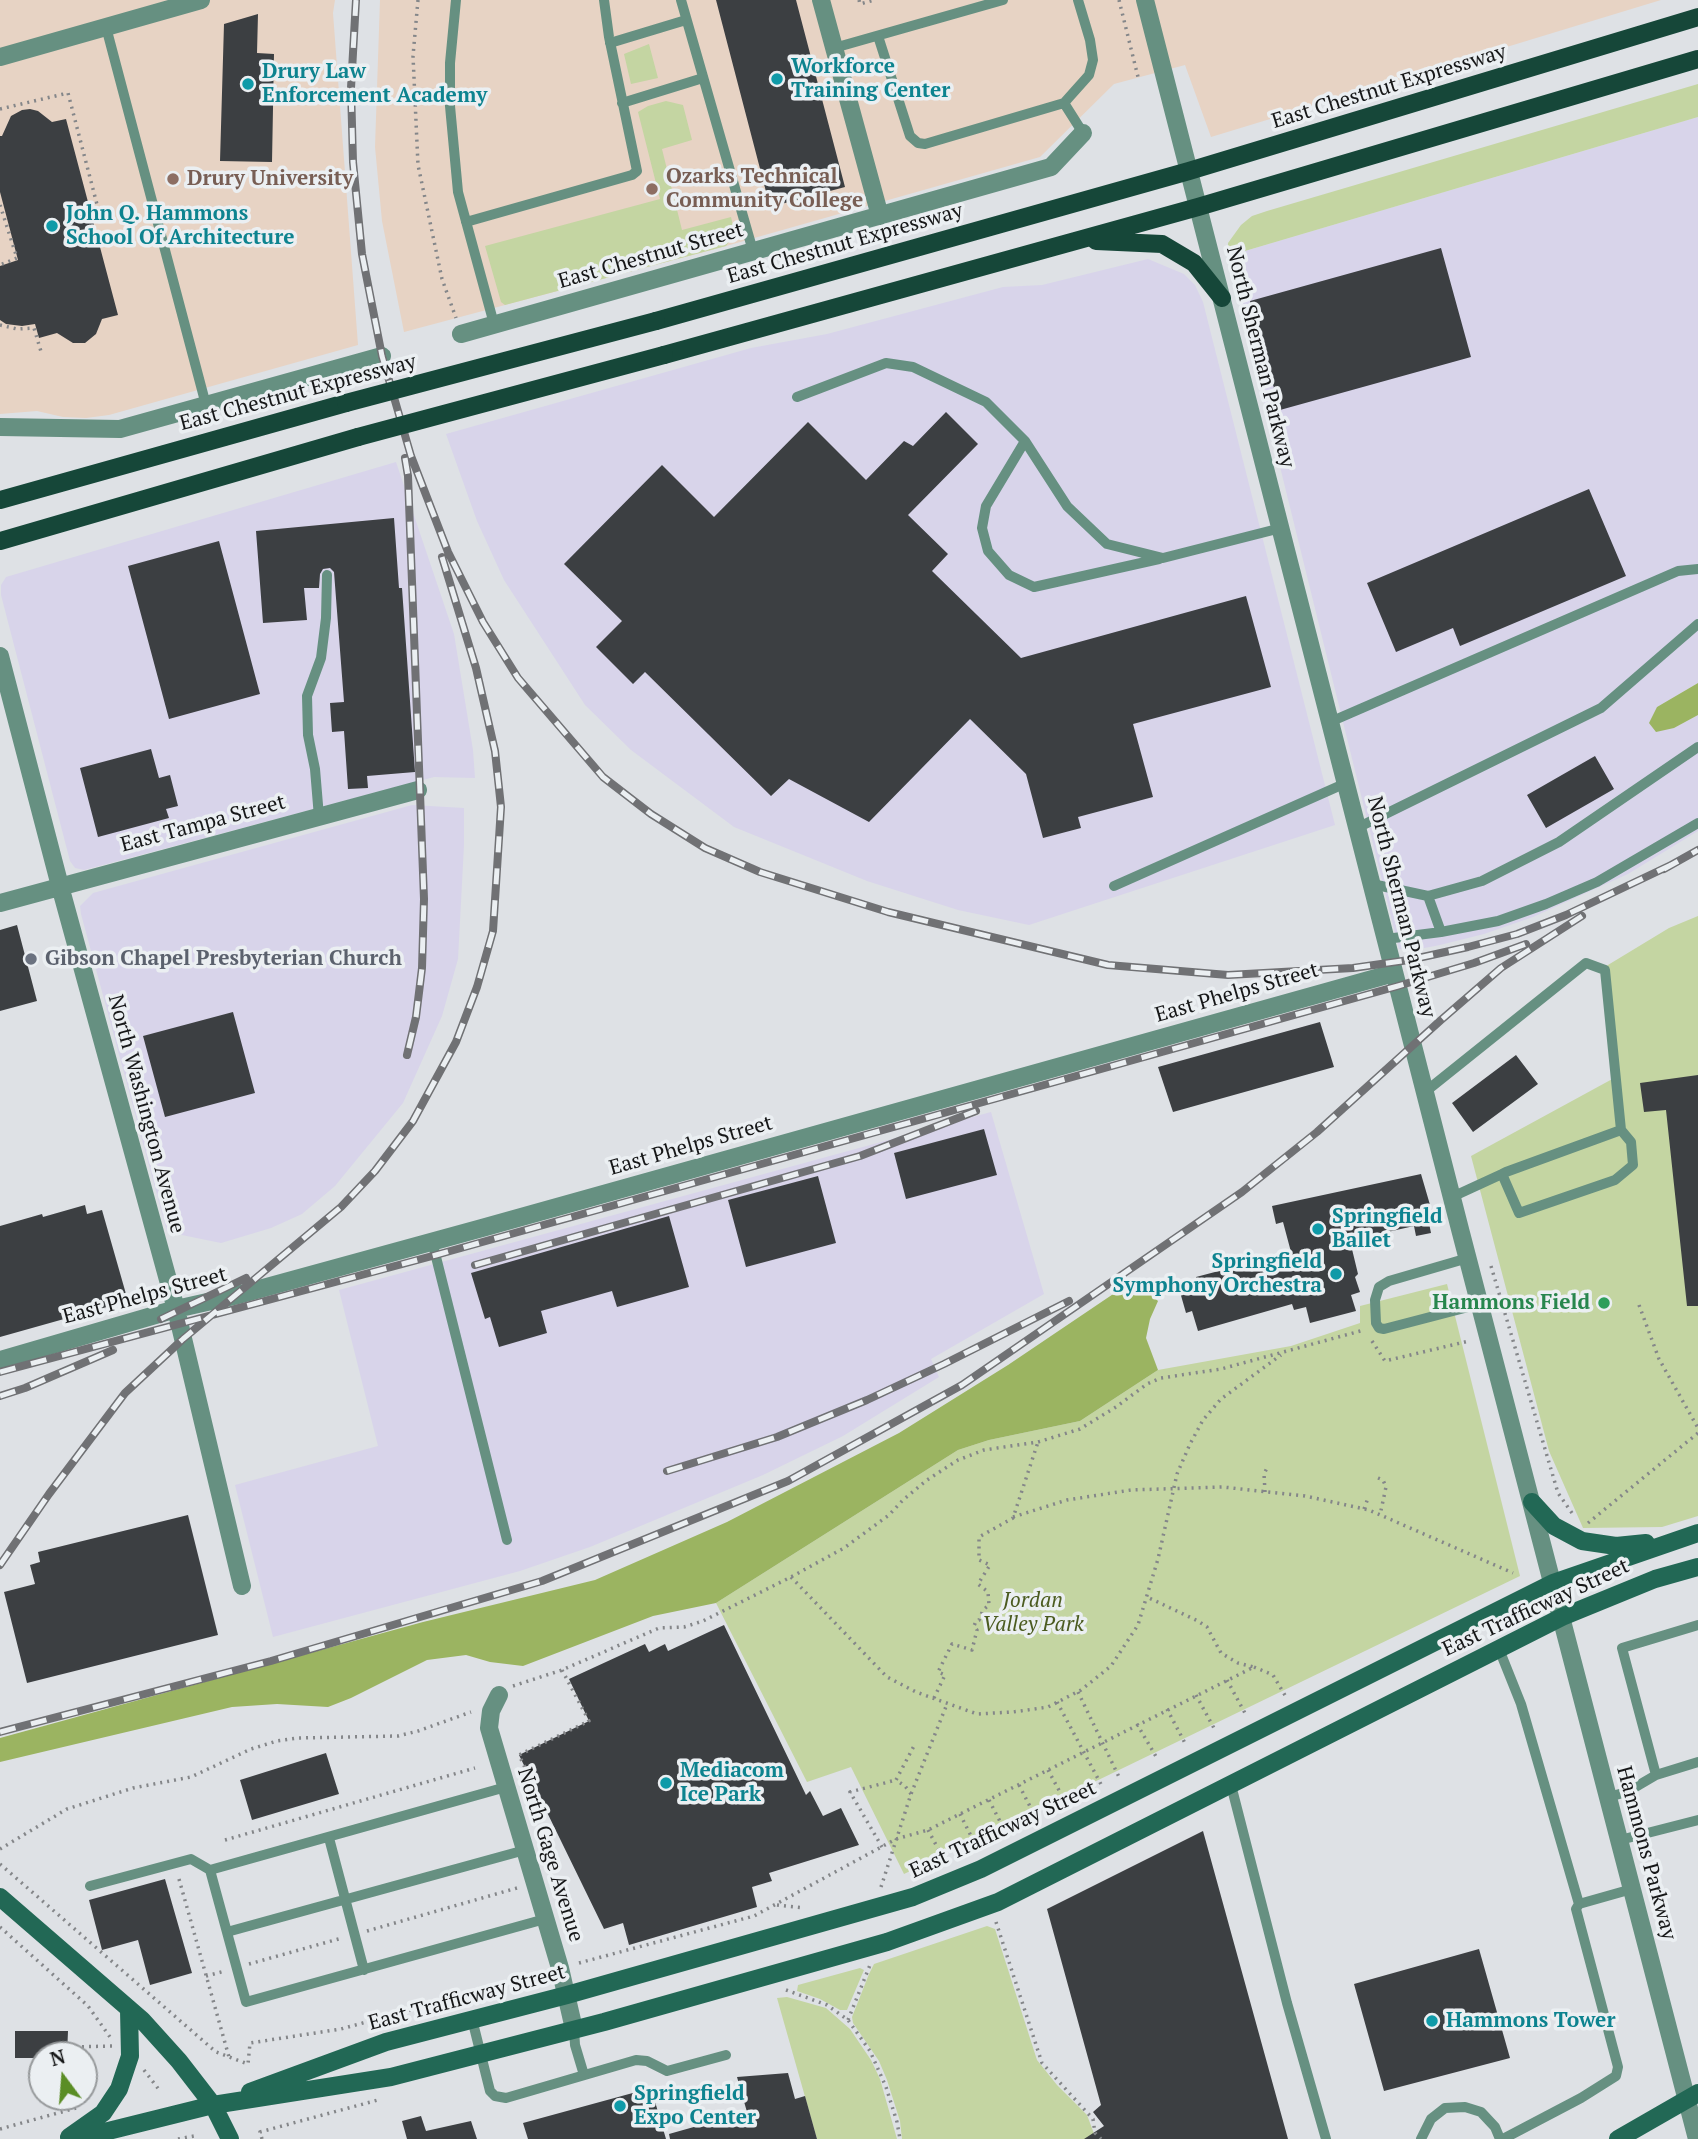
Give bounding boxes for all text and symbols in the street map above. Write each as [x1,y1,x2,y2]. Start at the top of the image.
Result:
street label: East Chestnut Expressway [1269,39,1509,135]
place label: Workforce Training Center [791,54,950,104]
place label: Drury Law Enforcement Academy [262,59,487,109]
marker: Workforce Training Center [769,71,785,87]
marker: Drury Law Enforcement Academy [240,76,256,92]
place label: Ozarks Technical Community College [666,164,863,214]
place label: Drury University [187,166,353,192]
marker: Drury University [165,171,181,187]
marker: Ozarks Technical Community College [644,181,660,197]
street label: East Chestnut Expressway [724,198,966,290]
place label: John Q. Hammons School Of Architecture [66,201,295,251]
street label: East Chestnut Street [555,217,747,295]
marker: John Q. Hammons School Of Architecture [44,218,60,234]
street label: North Sherman Parkway [1220,244,1300,470]
street label: East Chestnut Expressway [177,349,419,437]
street label: East Tampa Street [118,790,288,858]
street label: North Sherman Parkway [1361,794,1441,1020]
place label: Gibson Chapel Presbyterian Church [45,946,402,972]
marker: Gibson Chapel Presbyterian Church [23,951,39,967]
street label: East Phelps Street [1152,958,1322,1028]
street label: North Washington Avenue [102,992,190,1236]
street label: East Phelps Street [606,1111,776,1181]
place label: Springfield Ballet [1332,1204,1443,1254]
marker: Springfield Ballet [1310,1221,1326,1237]
place label: Springfield Symphony Orchestra [1112,1249,1322,1299]
street label: East Phelps Street [60,1262,230,1330]
marker: Springfield Symphony Orchestra [1328,1266,1344,1282]
place label: Hammons Field [1432,1290,1590,1316]
marker: Hammons Field [1596,1295,1612,1311]
street label: East Trafficway Street [1439,1554,1633,1662]
park label: Jordan Valley Park [982,1588,1084,1638]
place label: Mediacom Ice Park [680,1758,784,1808]
street label: Hammons Parkway [1611,1763,1681,1943]
street label: North Gage Avenue [512,1765,588,1945]
marker: Mediacom Ice Park [658,1775,674,1791]
street label: East Trafficway Street [906,1776,1100,1884]
street label: East Trafficway Street [366,1960,568,2036]
place label: Hammons Tower [1446,2008,1615,2034]
marker: Hammons Tower [1424,2013,1440,2029]
north arrow [28,2041,98,2111]
text: N [47,2043,68,2071]
place label: Springfield Expo Center [634,2081,756,2131]
marker: Springfield Expo Center [612,2098,628,2114]

